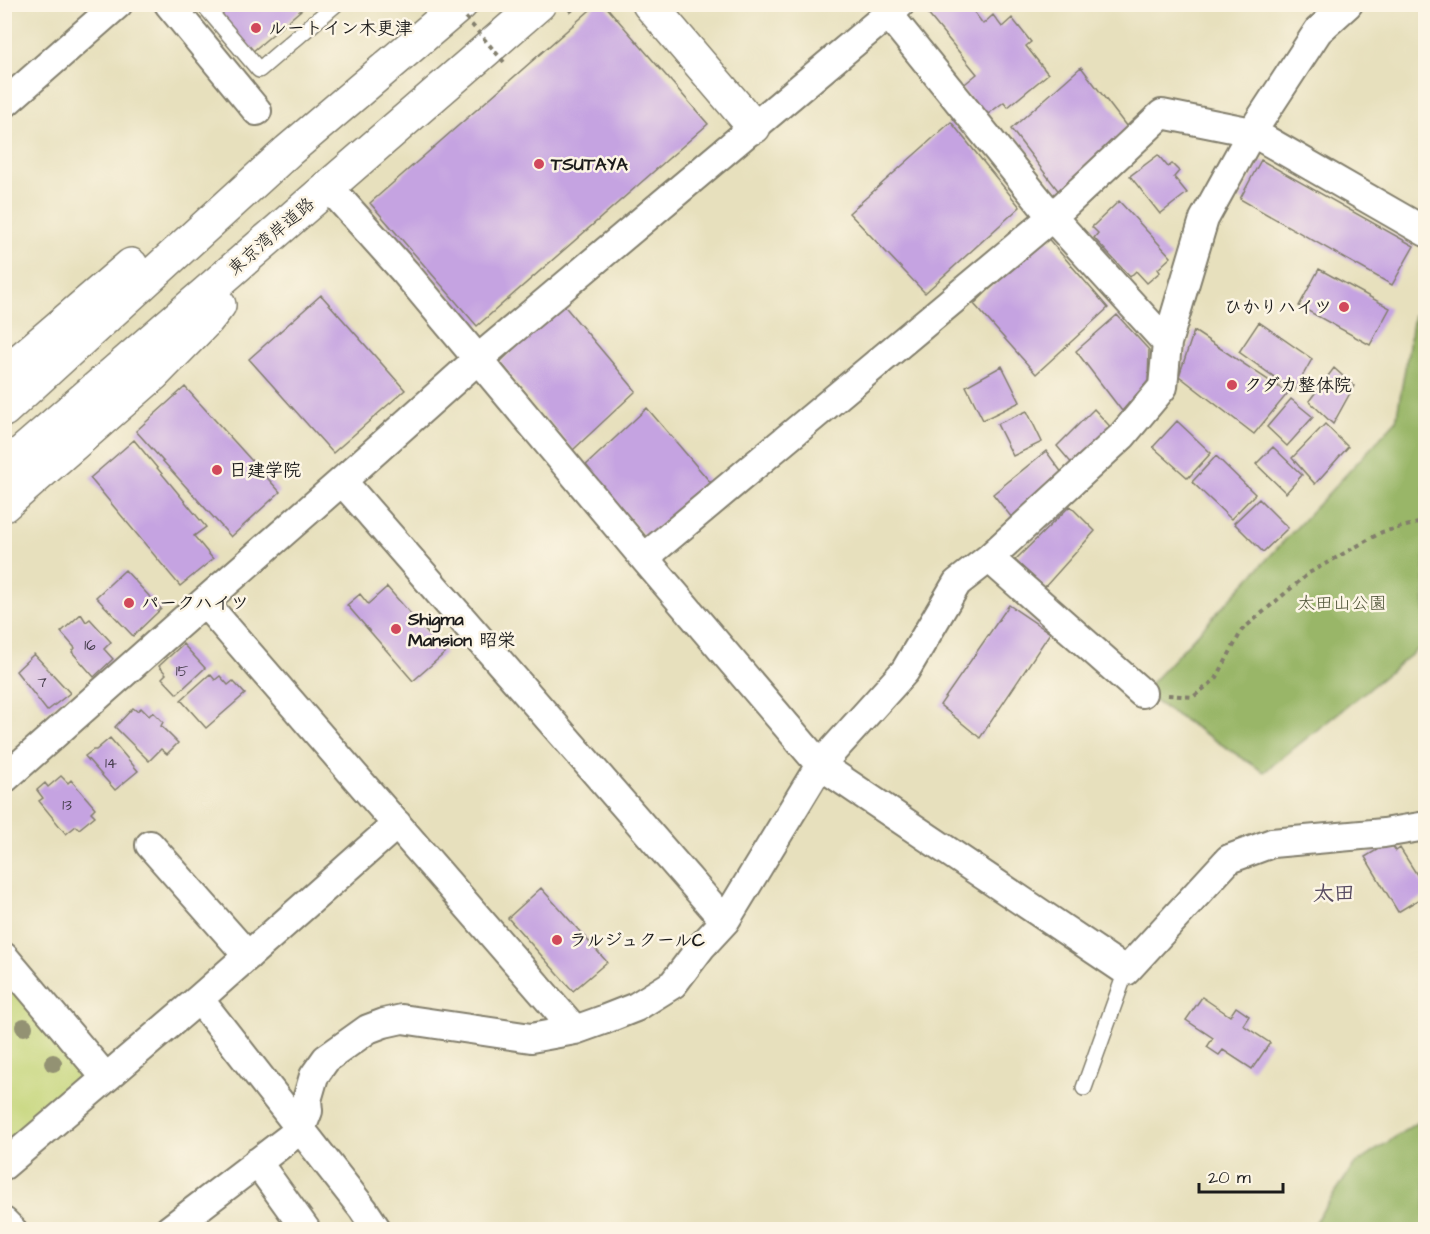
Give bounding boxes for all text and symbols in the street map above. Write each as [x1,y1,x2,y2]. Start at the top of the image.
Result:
place label: ルートイン木更津 [268,16,413,41]
marker: ルートイン木更津 [249,21,263,35]
place label: TSUTAYA [550,152,628,177]
marker: TSUTAYA [532,157,546,171]
street label: 東京湾岸道路 [222,192,320,281]
place label: ひかりハイツ [1224,295,1332,320]
marker: ひかりハイツ [1337,300,1351,314]
place label: クダカ整体院 [1244,373,1352,398]
marker: クダカ整体院 [1225,378,1239,392]
place label: 日建学院 [229,458,301,483]
marker: 日建学院 [210,463,224,477]
place label: パークハイツ [141,591,249,616]
park label: 太田山公園 [1297,591,1387,616]
marker: パークハイツ [122,596,136,610]
place label: Shigma Mansion 昭栄 [407,607,515,653]
marker: Shigma Mansion 昭栄 [389,622,403,636]
house number: 16 [84,635,96,656]
house number: 15 [176,661,189,682]
house number: 7 [37,672,47,693]
house number: 14 [105,753,117,774]
house number: 13 [62,795,72,816]
district label: 太田 [1313,879,1355,908]
place label: ラルジュクールC [569,928,705,953]
marker: ラルジュクールC [550,933,564,947]
scale bar [1199,1156,1283,1194]
text: 20 m [1208,1165,1251,1190]

